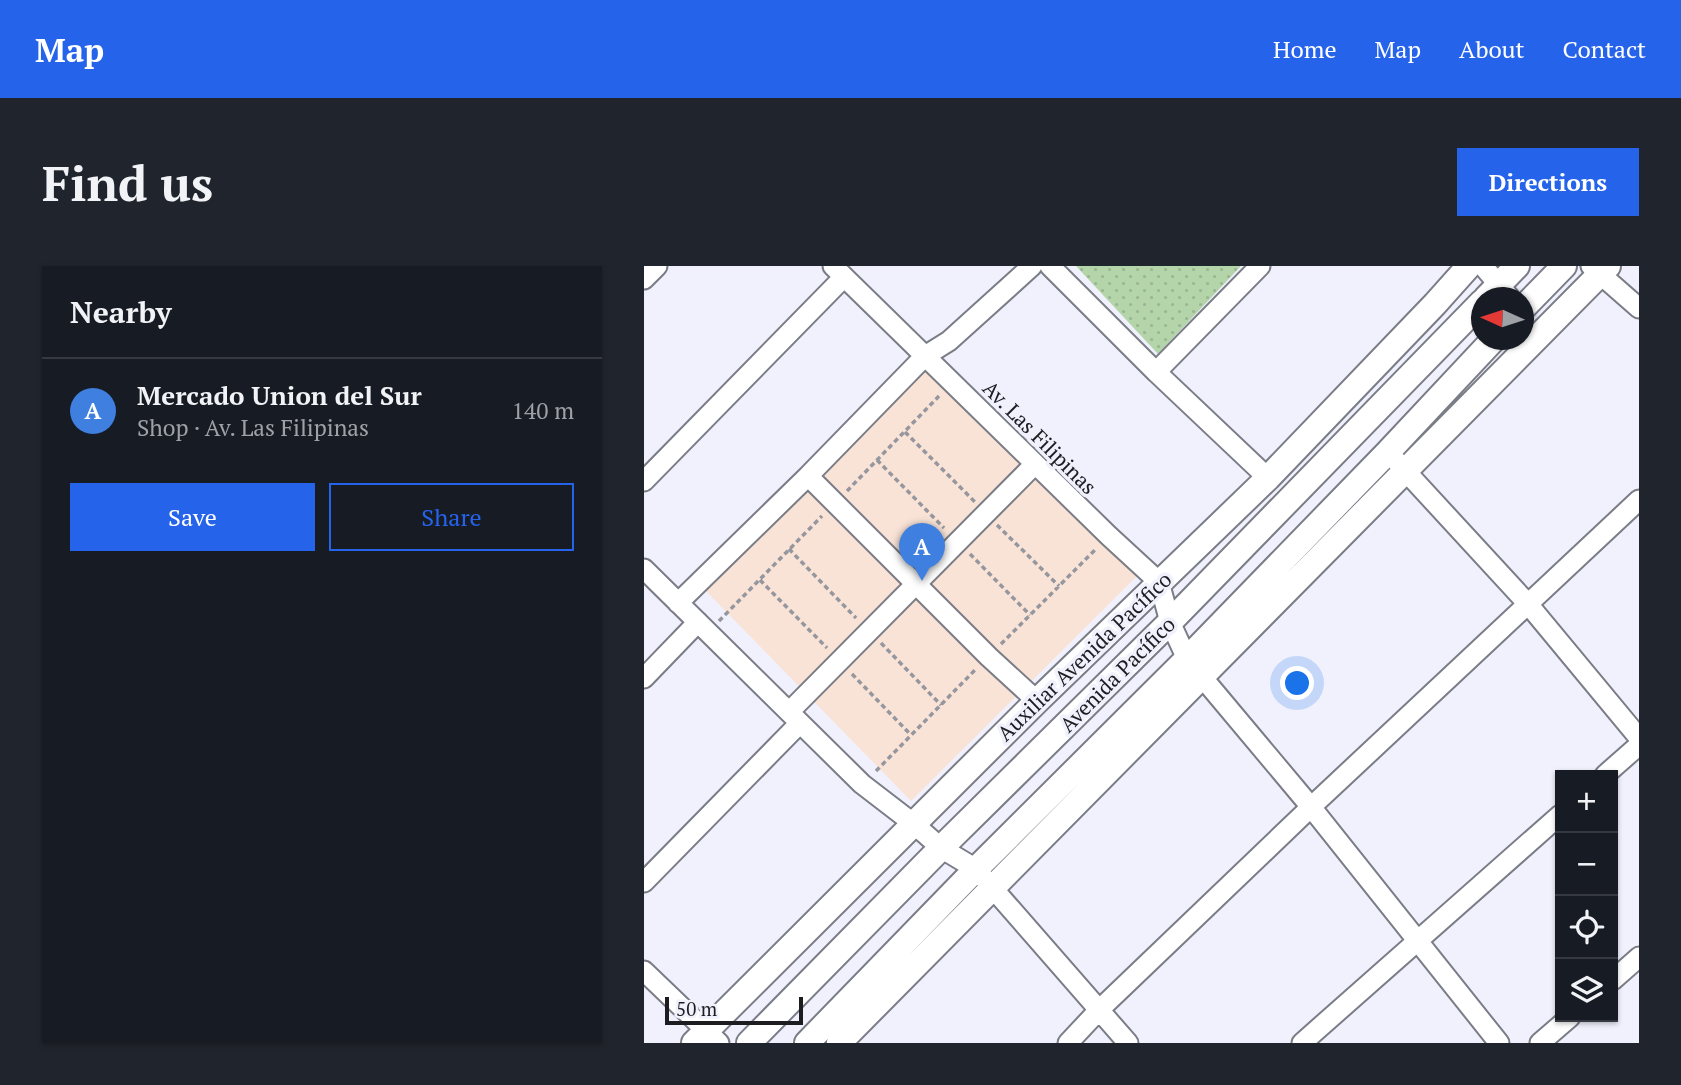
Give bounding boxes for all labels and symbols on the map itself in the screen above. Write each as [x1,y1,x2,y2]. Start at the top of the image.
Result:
north arrow [1471,287,1534,350]
street label: Av. Las Filipinas [977,374,1103,500]
pin: A [899,523,945,581]
street label: Auxiliar Avenida Pacífico [992,566,1176,746]
street label: Avenida Pacífico [1054,611,1180,737]
your location [1280,666,1314,700]
scale bar [665,994,803,1026]

